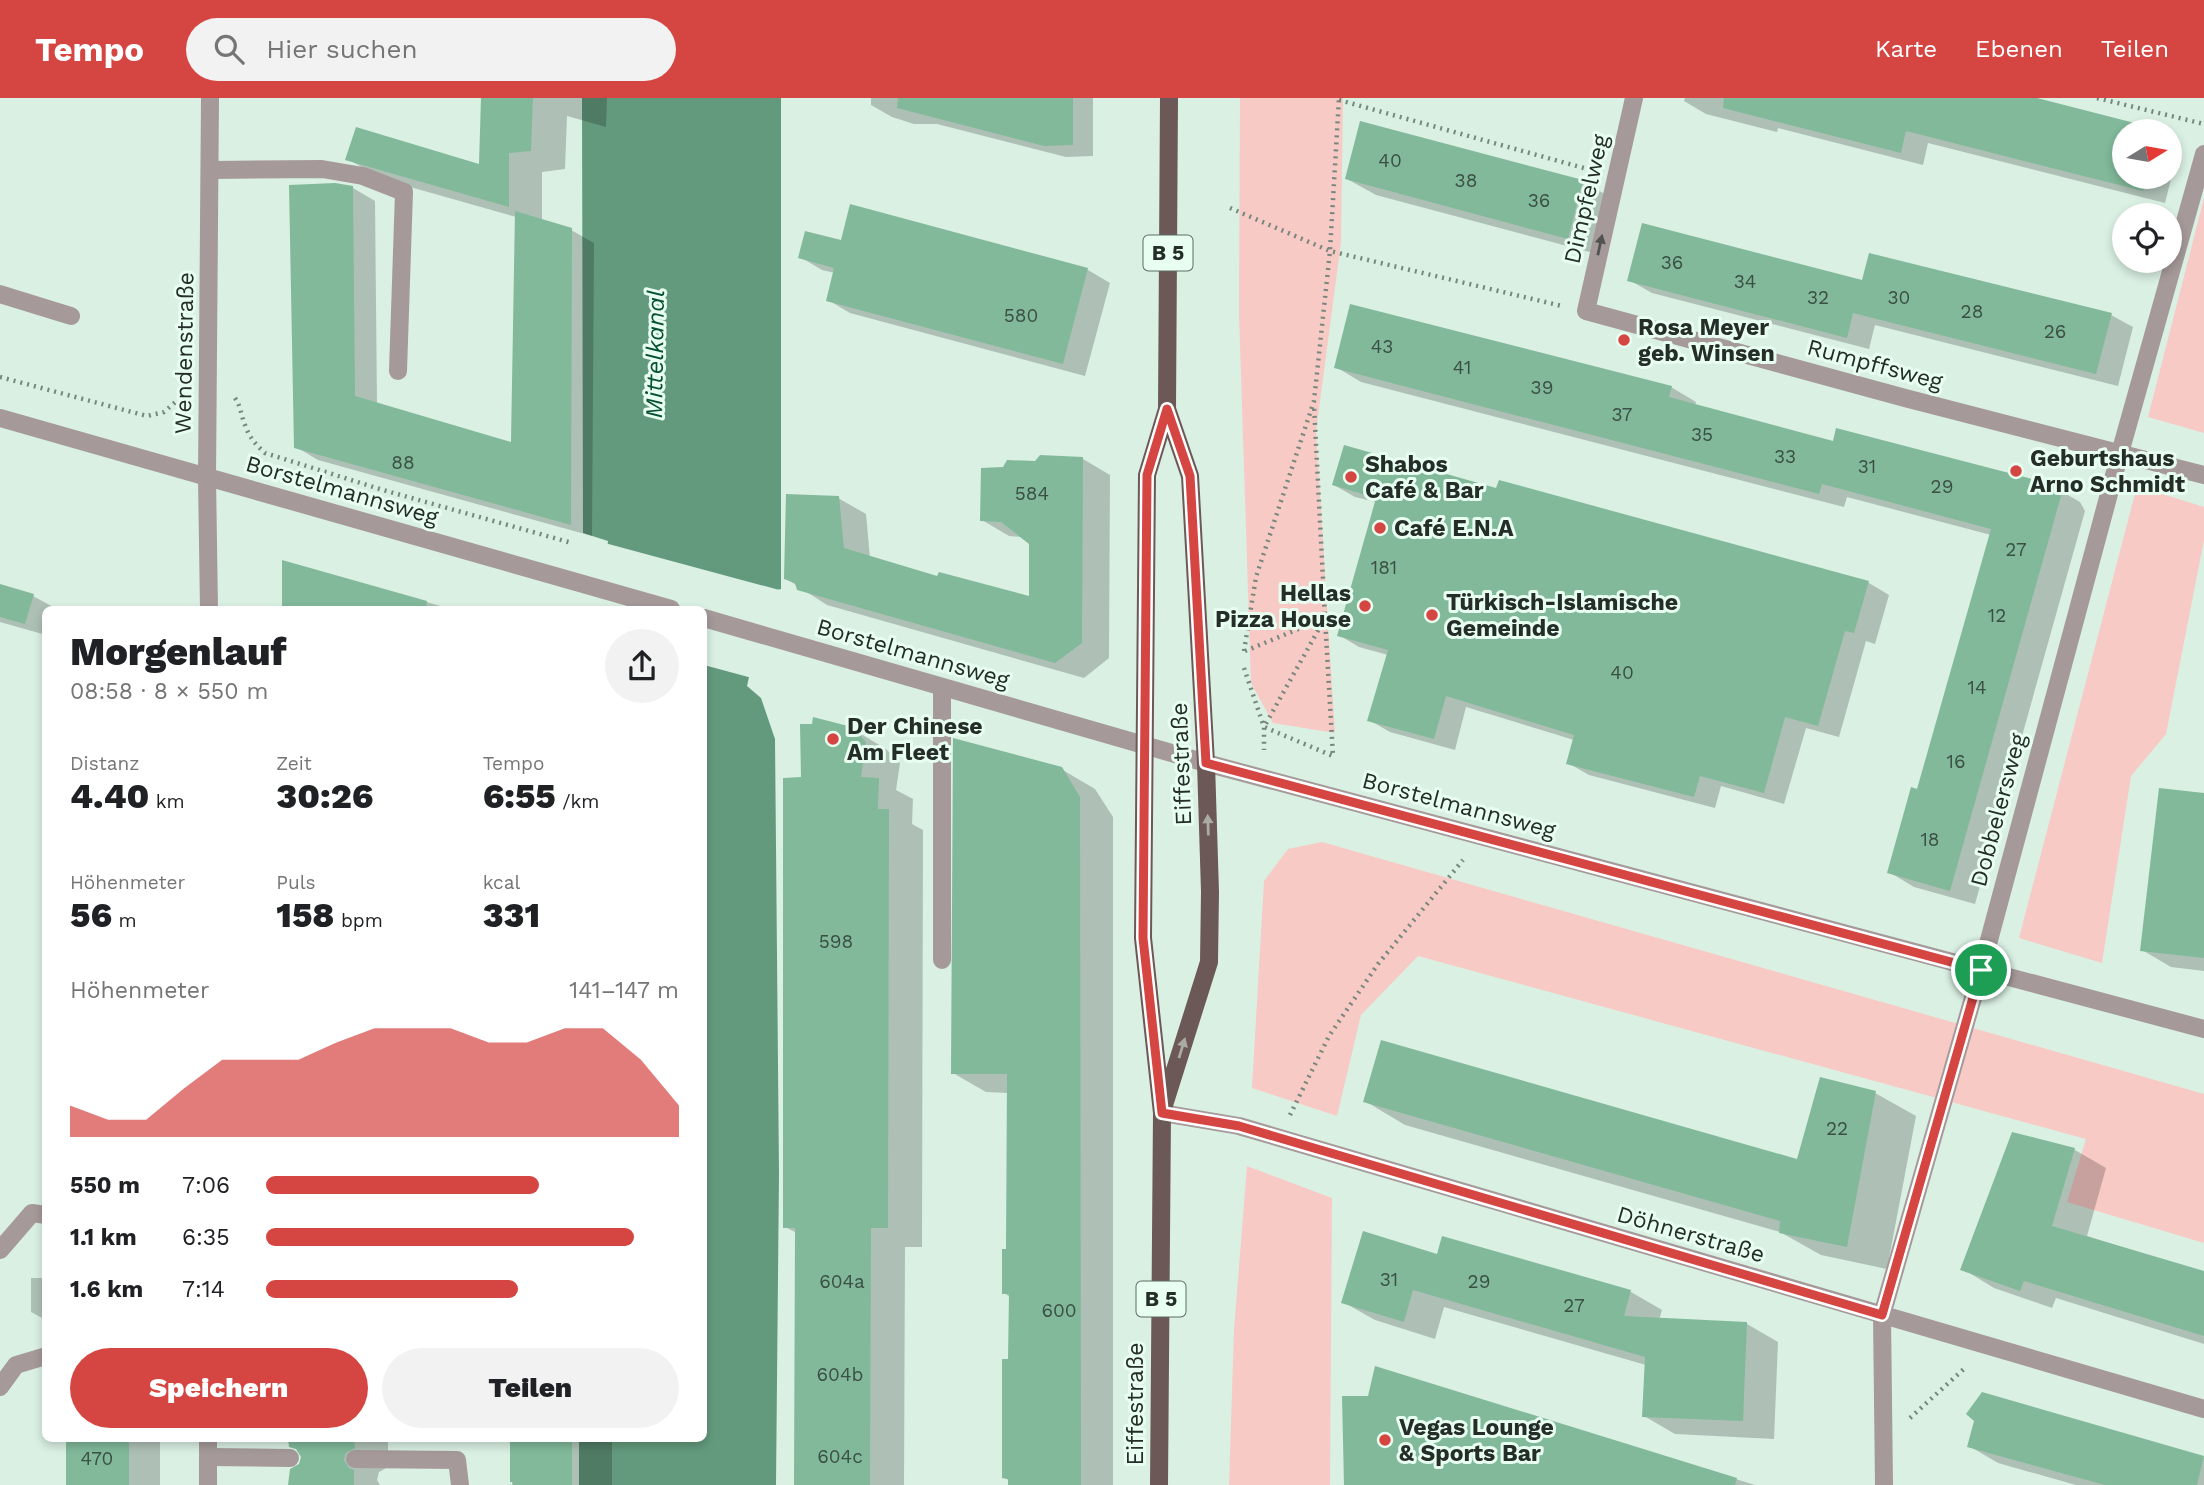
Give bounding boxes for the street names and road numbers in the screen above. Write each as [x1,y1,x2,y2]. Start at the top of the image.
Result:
street label: Dimpfelweg [1559,131,1615,266]
road number: B 5 [1144,236,1192,270]
street label: Wendenstraße [170,272,199,434]
street label: Rumpffsweg [1804,333,1946,396]
street label: Borstelmannsweg [242,450,442,531]
street label: Borstelmannsweg [813,613,1013,694]
street label: Eiffestraße [1166,702,1197,826]
street label: Dobbelersweg [1965,730,2032,890]
street label: Borstelmannsweg [1359,767,1559,844]
street label: Döhnerstraße [1614,1201,1768,1268]
road number: B 5 [1136,1282,1186,1316]
street label: Eiffestraße [1122,1342,1149,1466]

